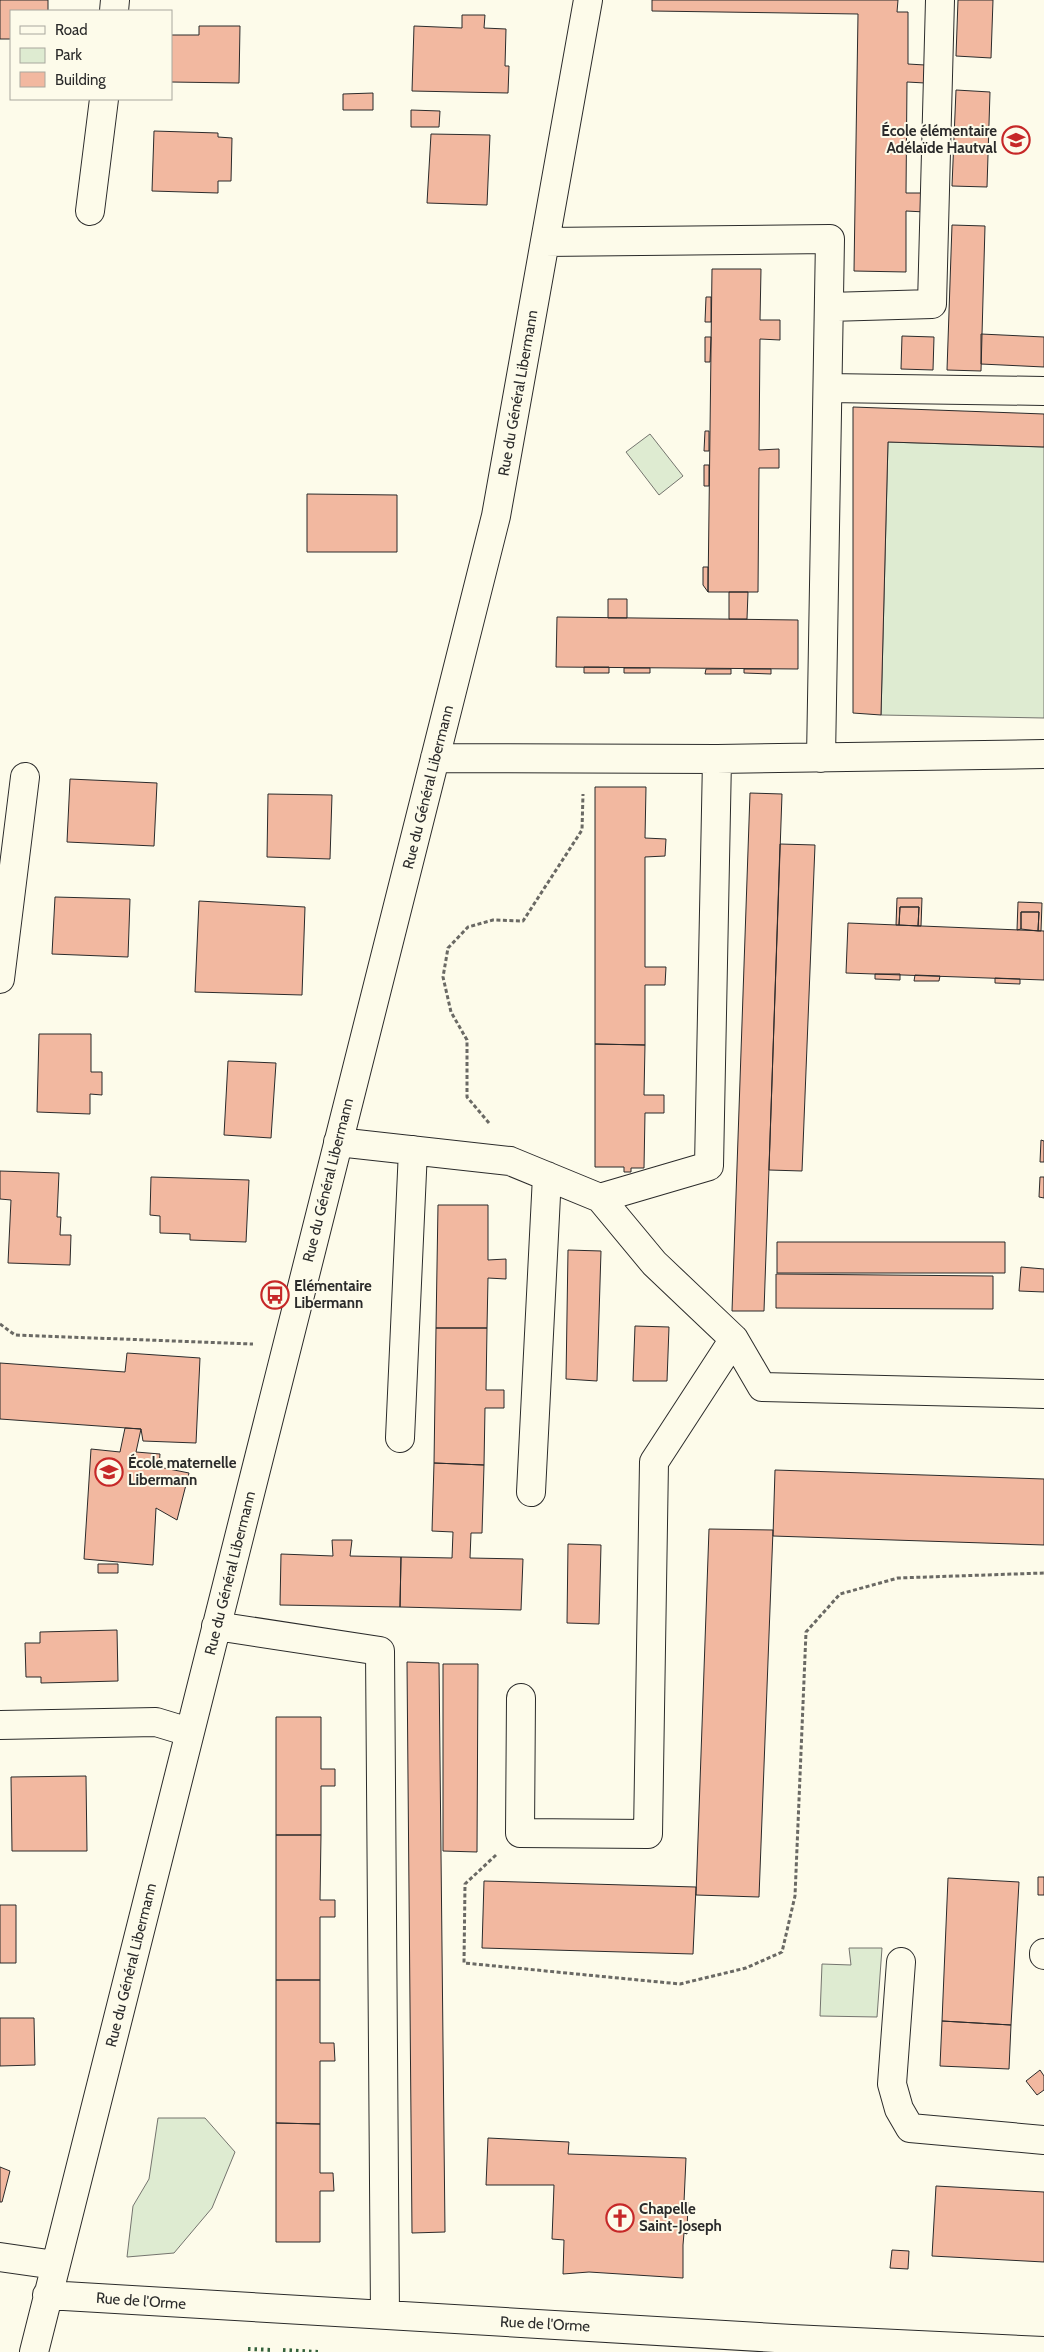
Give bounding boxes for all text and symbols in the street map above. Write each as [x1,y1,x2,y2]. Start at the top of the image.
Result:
legend [10,10,172,100]
text: Road [55,21,88,39]
text: Park [55,46,82,64]
text: Building [55,71,106,89]
place label: École élémentaire Adélaïde Hautval [881,121,997,157]
school or university icon: École élémentaire Adélaïde Hautval [1001,125,1031,155]
street label: Rue du Général Libermann [495,309,541,477]
street label: Rue du Général Libermann [399,703,457,871]
street label: Rue du Général Libermann [299,1096,357,1264]
place label: Elémentaire Libermann [294,1277,372,1312]
bus stop icon: Elémentaire Libermann [260,1280,290,1310]
place label: École maternelle Libermann [128,1453,237,1489]
school or university icon: École maternelle Libermann [94,1457,124,1487]
street label: Rue du Général Libermann [201,1489,259,1657]
street label: Rue du Général Libermann [102,1881,160,2049]
place label: Chapelle Saint-Joseph [639,2200,722,2235]
church icon: Chapelle Saint-Joseph [605,2203,635,2233]
street label: Rue de l'Orme [95,2289,187,2313]
street label: Rue de l'Orme [500,2313,591,2335]

